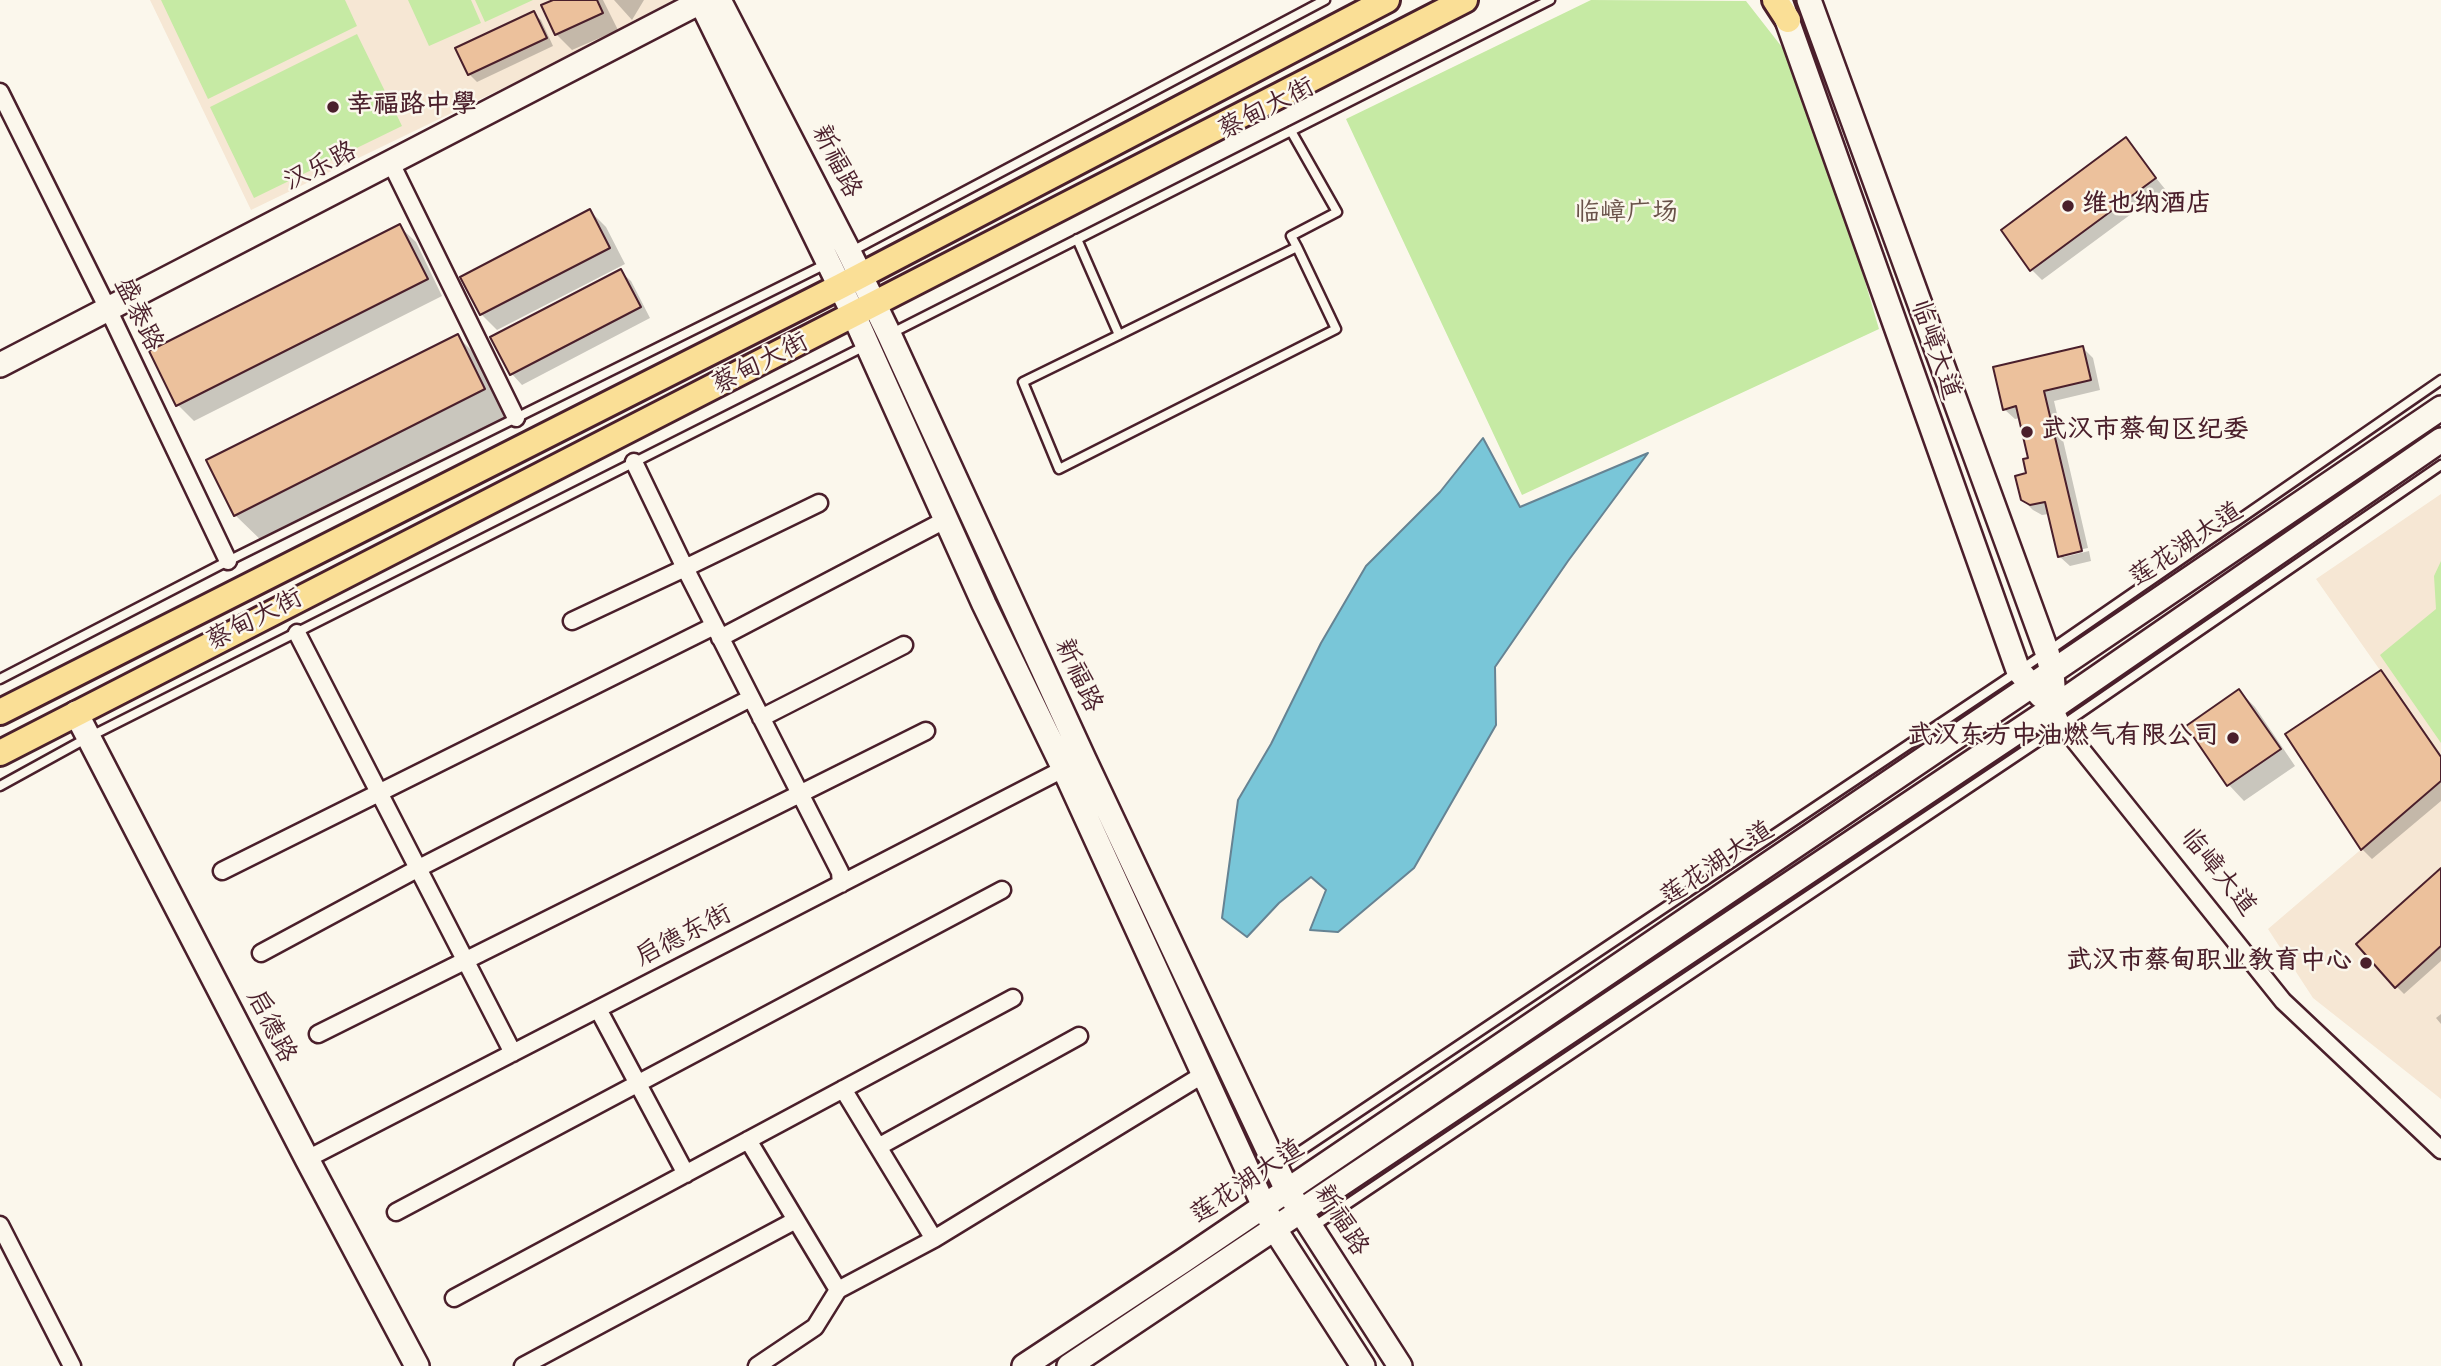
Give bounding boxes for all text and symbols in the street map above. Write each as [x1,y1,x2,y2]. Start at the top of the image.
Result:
street label: 蔡甸大街 [1214,72,1320,148]
place label: 幸福路中學 [347,91,477,123]
marker: 幸福路中學 [325,99,341,115]
street label: 新福路 [803,120,867,204]
street label: 汉乐路 [279,136,363,200]
place label: 维也纳酒店 [2082,190,2212,222]
marker: 维也纳酒店 [2060,198,2076,214]
park label: 临嶂广场 [1574,199,1678,231]
street label: 盛泰路 [106,273,168,357]
street label: 临嶂大道 [1902,296,1966,404]
street label: 蔡甸大街 [708,327,814,403]
place label: 武汉市蔡甸区纪委 [2041,416,2249,448]
marker: 武汉市蔡甸区纪委 [2019,424,2035,440]
street label: 莲花湖大道 [2124,497,2250,595]
street label: 蔡甸大街 [202,583,308,659]
street label: 新福路 [1046,634,1108,718]
place label: 武汉东方中油燃气有限公司 [1907,722,2219,754]
marker: 武汉东方中油燃气有限公司 [2225,730,2241,746]
street label: 莲花湖大道 [1655,816,1781,914]
street label: 临嶂大道 [2172,823,2262,923]
street label: 启德东街 [631,899,737,975]
place label: 武汉市蔡甸职业教育中心 [2066,947,2352,979]
marker: 武汉市蔡甸职业教育中心 [2358,955,2374,971]
street label: 启德路 [238,985,302,1069]
street label: 莲花湖大道 [1185,1134,1311,1232]
street label: 新福路 [1306,1180,1374,1262]

